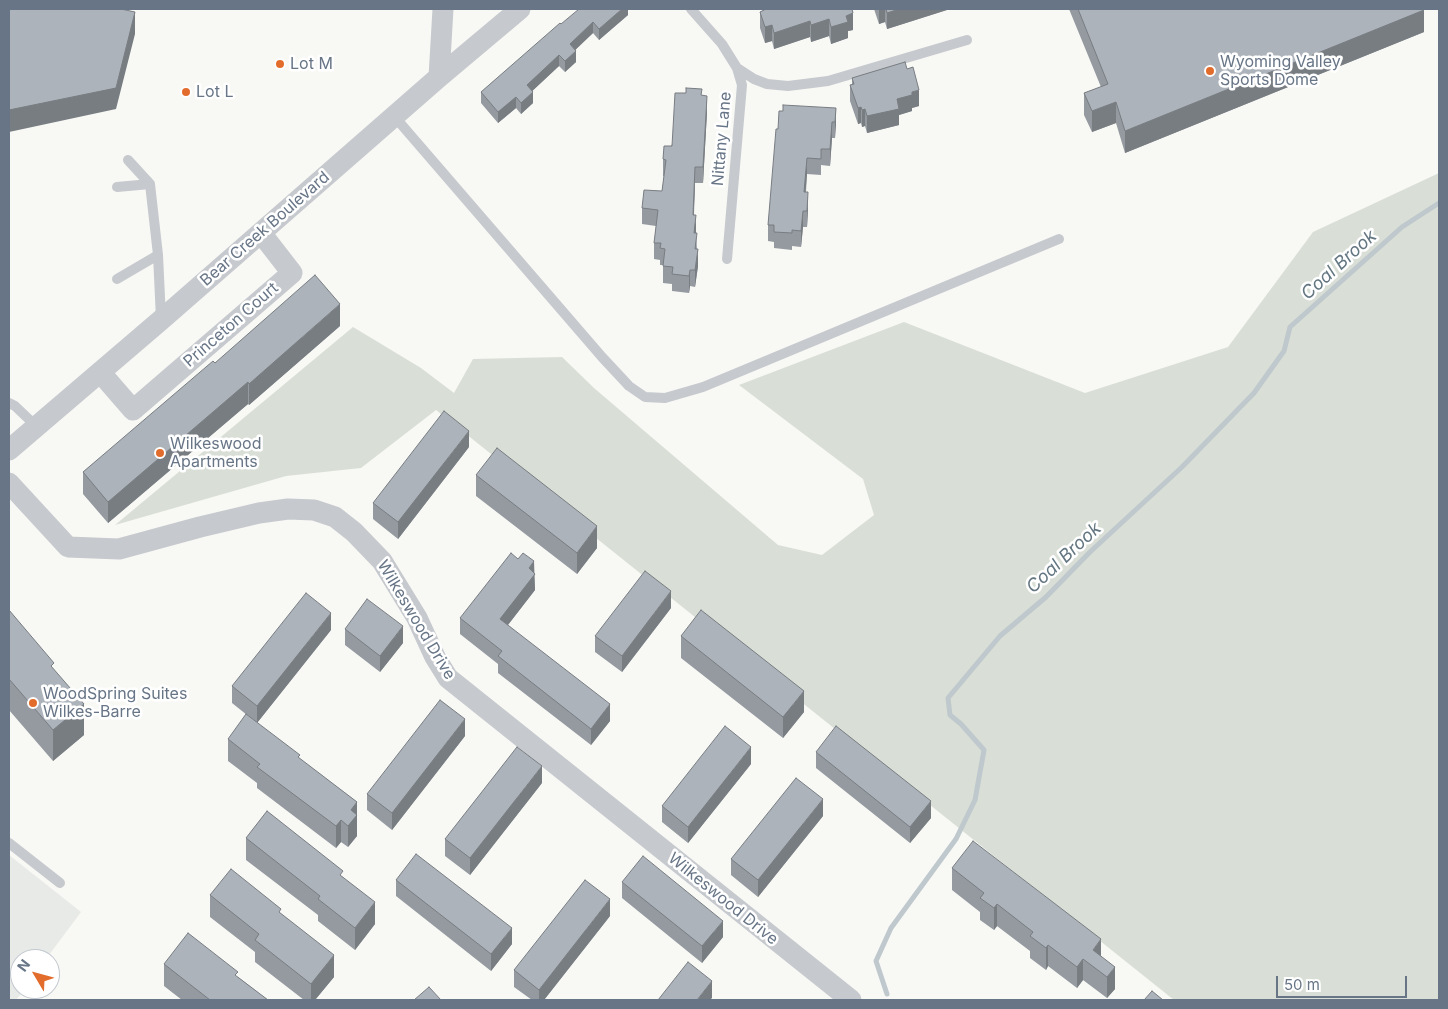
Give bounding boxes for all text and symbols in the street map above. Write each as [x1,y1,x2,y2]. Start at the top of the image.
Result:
place label: Wyoming Valley Sports Dome [1220,52,1341,90]
place label: Lot M [290,54,333,74]
marker: Lot M [274,58,286,70]
marker: Wyoming Valley Sports Dome [1204,65,1216,77]
place label: Lot L [196,82,233,102]
marker: Lot L [180,86,192,98]
street label: Nittany Lane [708,91,736,187]
street label: Bear Creek Boulevard [197,168,333,290]
water label: Coal Brook [1297,225,1381,305]
street label: Princeton Court [180,279,282,371]
place label: Wilkeswood Apartments [170,434,262,472]
marker: Wilkeswood Apartments [154,447,166,459]
water label: Coal Brook [1022,518,1106,598]
street label: Wilkeswood Drive [373,557,459,683]
place label: WoodSpring Suites Wilkes-Barre [43,684,187,722]
marker: WoodSpring Suites Wilkes-Barre [27,697,39,709]
street label: Wilkeswood Drive [664,849,782,949]
north arrow [10,949,60,999]
text: N [13,956,33,975]
scale bar [1278,966,1409,998]
text: 50 m [1284,975,1320,994]

